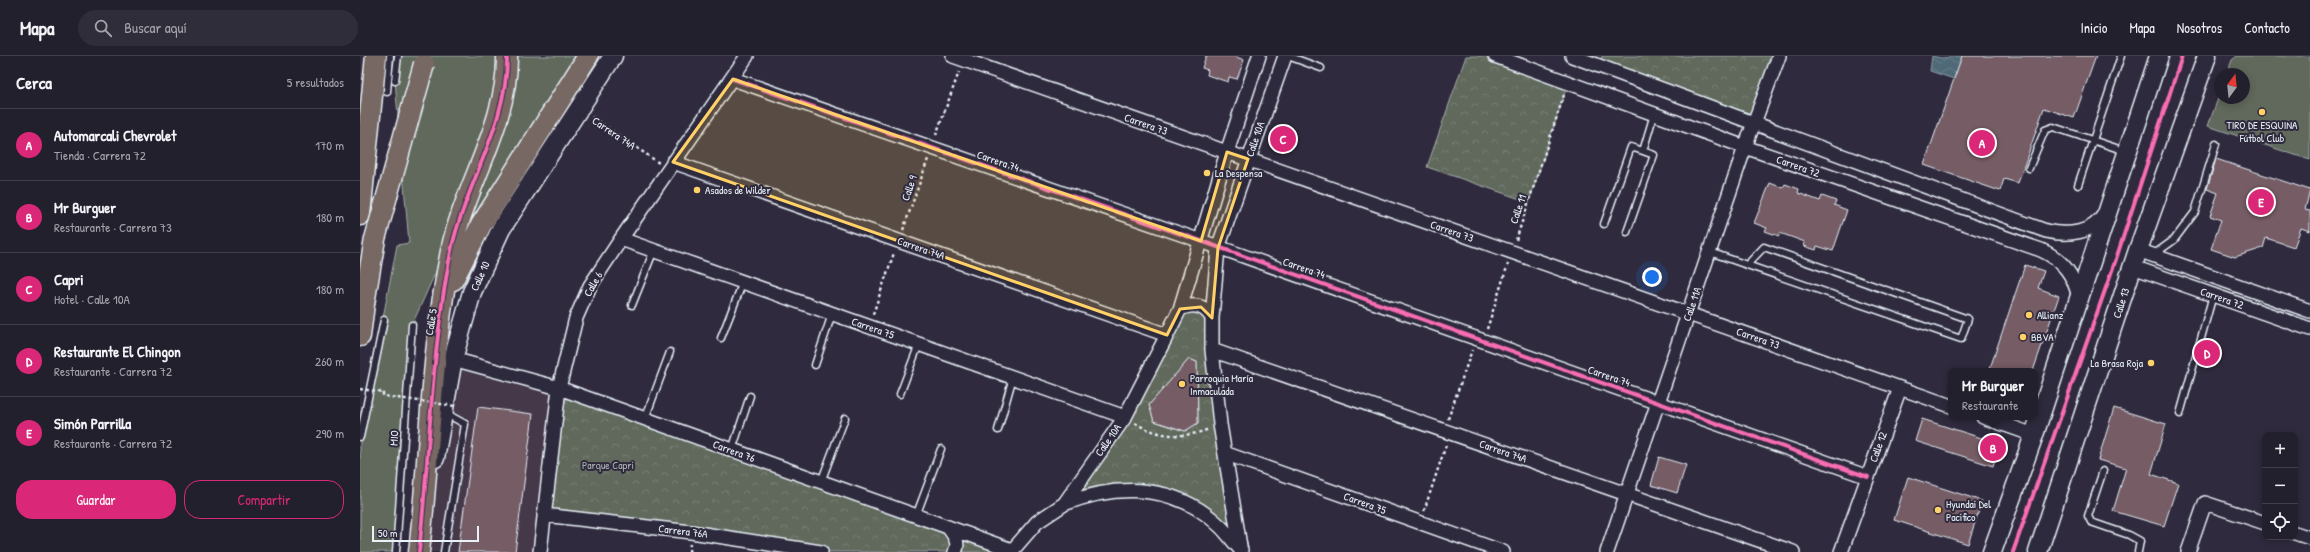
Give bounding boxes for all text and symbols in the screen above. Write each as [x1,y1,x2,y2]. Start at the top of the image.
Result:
search box [78,10,358,46]
text: Mapa [20,15,54,41]
icon: search [92,17,114,39]
text: Buscar aquí [124,17,187,38]
text: Inicio [2081,18,2107,37]
text: Mapa [2129,18,2155,37]
text: Nosotros [2177,18,2222,37]
text: Contacto [2244,18,2290,37]
north arrow [2214,68,2250,104]
text: Cerca [16,71,52,94]
text: 5 resultados [287,73,344,91]
marker: TIRO DE ESQUINA Fútbol Club [2257,107,2267,117]
street label: Carrera 73 [1123,110,1169,138]
street label: Carrera 74A [590,113,639,153]
place label: TIRO DE ESQUINA Fútbol Club [2227,118,2298,145]
street label: Calle 10A [1242,119,1268,158]
pin: C [1270,124,1296,154]
text: Automarcali Chevrolet [54,125,176,146]
pin: A [1969,128,1995,158]
text: A [26,136,32,154]
text: 170 m [315,136,344,154]
text: Tienda · Carrera 72 [54,146,146,164]
street label: Carrera 74 [975,147,1021,175]
street label: Carrera 72 [1775,152,1821,180]
place label: La Despensa [1215,166,1263,180]
marker: La Despensa [1202,168,1212,178]
street label: Calle 9 [898,173,920,203]
place label: Asados de Wilder [705,183,771,197]
marker: Asados de Wilder [692,185,702,195]
pin: E [2248,187,2274,217]
street label: Calle 11 [1507,193,1529,225]
text: Mr Burguer [54,197,116,218]
text: B [26,208,32,226]
text: 180 m [316,208,344,226]
street label: Carrera 73 [1429,217,1475,245]
text: Restaurante · Carrera 73 [54,218,172,236]
street label: Carrera 74A [895,233,947,263]
street label: Carrera 74 [1281,254,1327,282]
street label: Calle 10 [467,259,493,293]
your location [1642,267,1662,287]
text: Capri [54,269,84,290]
street label: Calle 6 [580,269,606,299]
text: C [25,280,33,298]
text: 180 m [316,280,344,298]
street label: Calle 11A [1680,284,1705,323]
street label: Carrera 72 [2199,284,2245,312]
street label: Calle 13 [2110,286,2132,320]
text: Hotel · Calle 10A [54,290,130,308]
street label: Calle 5 [422,307,440,336]
place label: Allianz [2037,308,2064,322]
marker: Allianz [2024,310,2034,320]
street label: Carrera 75 [850,314,897,342]
street label: Carrera 73 [1735,324,1781,352]
place label: BBVA [2031,330,2054,344]
marker: BBVA [2018,332,2028,342]
pin: D [2194,338,2220,368]
text: Restaurante El Chingon [54,341,181,362]
text: D [26,352,32,370]
text: 260 m [315,352,344,370]
place label: La Brasa Roja [2091,356,2144,370]
marker: La Brasa Roja [2146,358,2156,368]
text: Restaurante · Carrera 72 [54,362,172,380]
street label: Carrera 74 [1586,362,1632,390]
popup [1948,368,2038,420]
place label: Parroquia María Inmaculada [1190,371,1254,398]
text: Mr Burguer [1962,375,2024,396]
marker: Parroquia María Inmaculada [1177,379,1187,389]
text: Restaurante [1962,396,2019,414]
text: Simón Parrilla [54,413,131,434]
street label: Calle 10A [1092,421,1124,459]
text: E [26,424,32,442]
text: 290 m [315,424,344,442]
street label: MIO [386,430,402,446]
street label: Calle 12 [1866,430,1890,464]
map controls [2262,432,2298,540]
button: + [2262,432,2298,468]
pin: B [1980,433,2006,463]
text: Restaurante · Carrera 72 [54,434,172,452]
street label: Carrera 74A [1477,436,1529,466]
street label: Carrera 76 [711,437,758,465]
park label: Parque Capri [582,458,634,472]
button: − [2262,468,2298,504]
button: Guardar [16,480,176,519]
button: Compartir [184,480,344,519]
street label: Carrera 75 [1342,489,1389,517]
place label: Hyundai Del Pacifico [1946,497,1991,524]
button: locate [2262,504,2298,540]
marker: Hyundai Del Pacifico [1933,505,1943,515]
street label: Carrera 76A [658,521,709,541]
scale bar [372,524,479,543]
text: 50 m [378,526,398,540]

